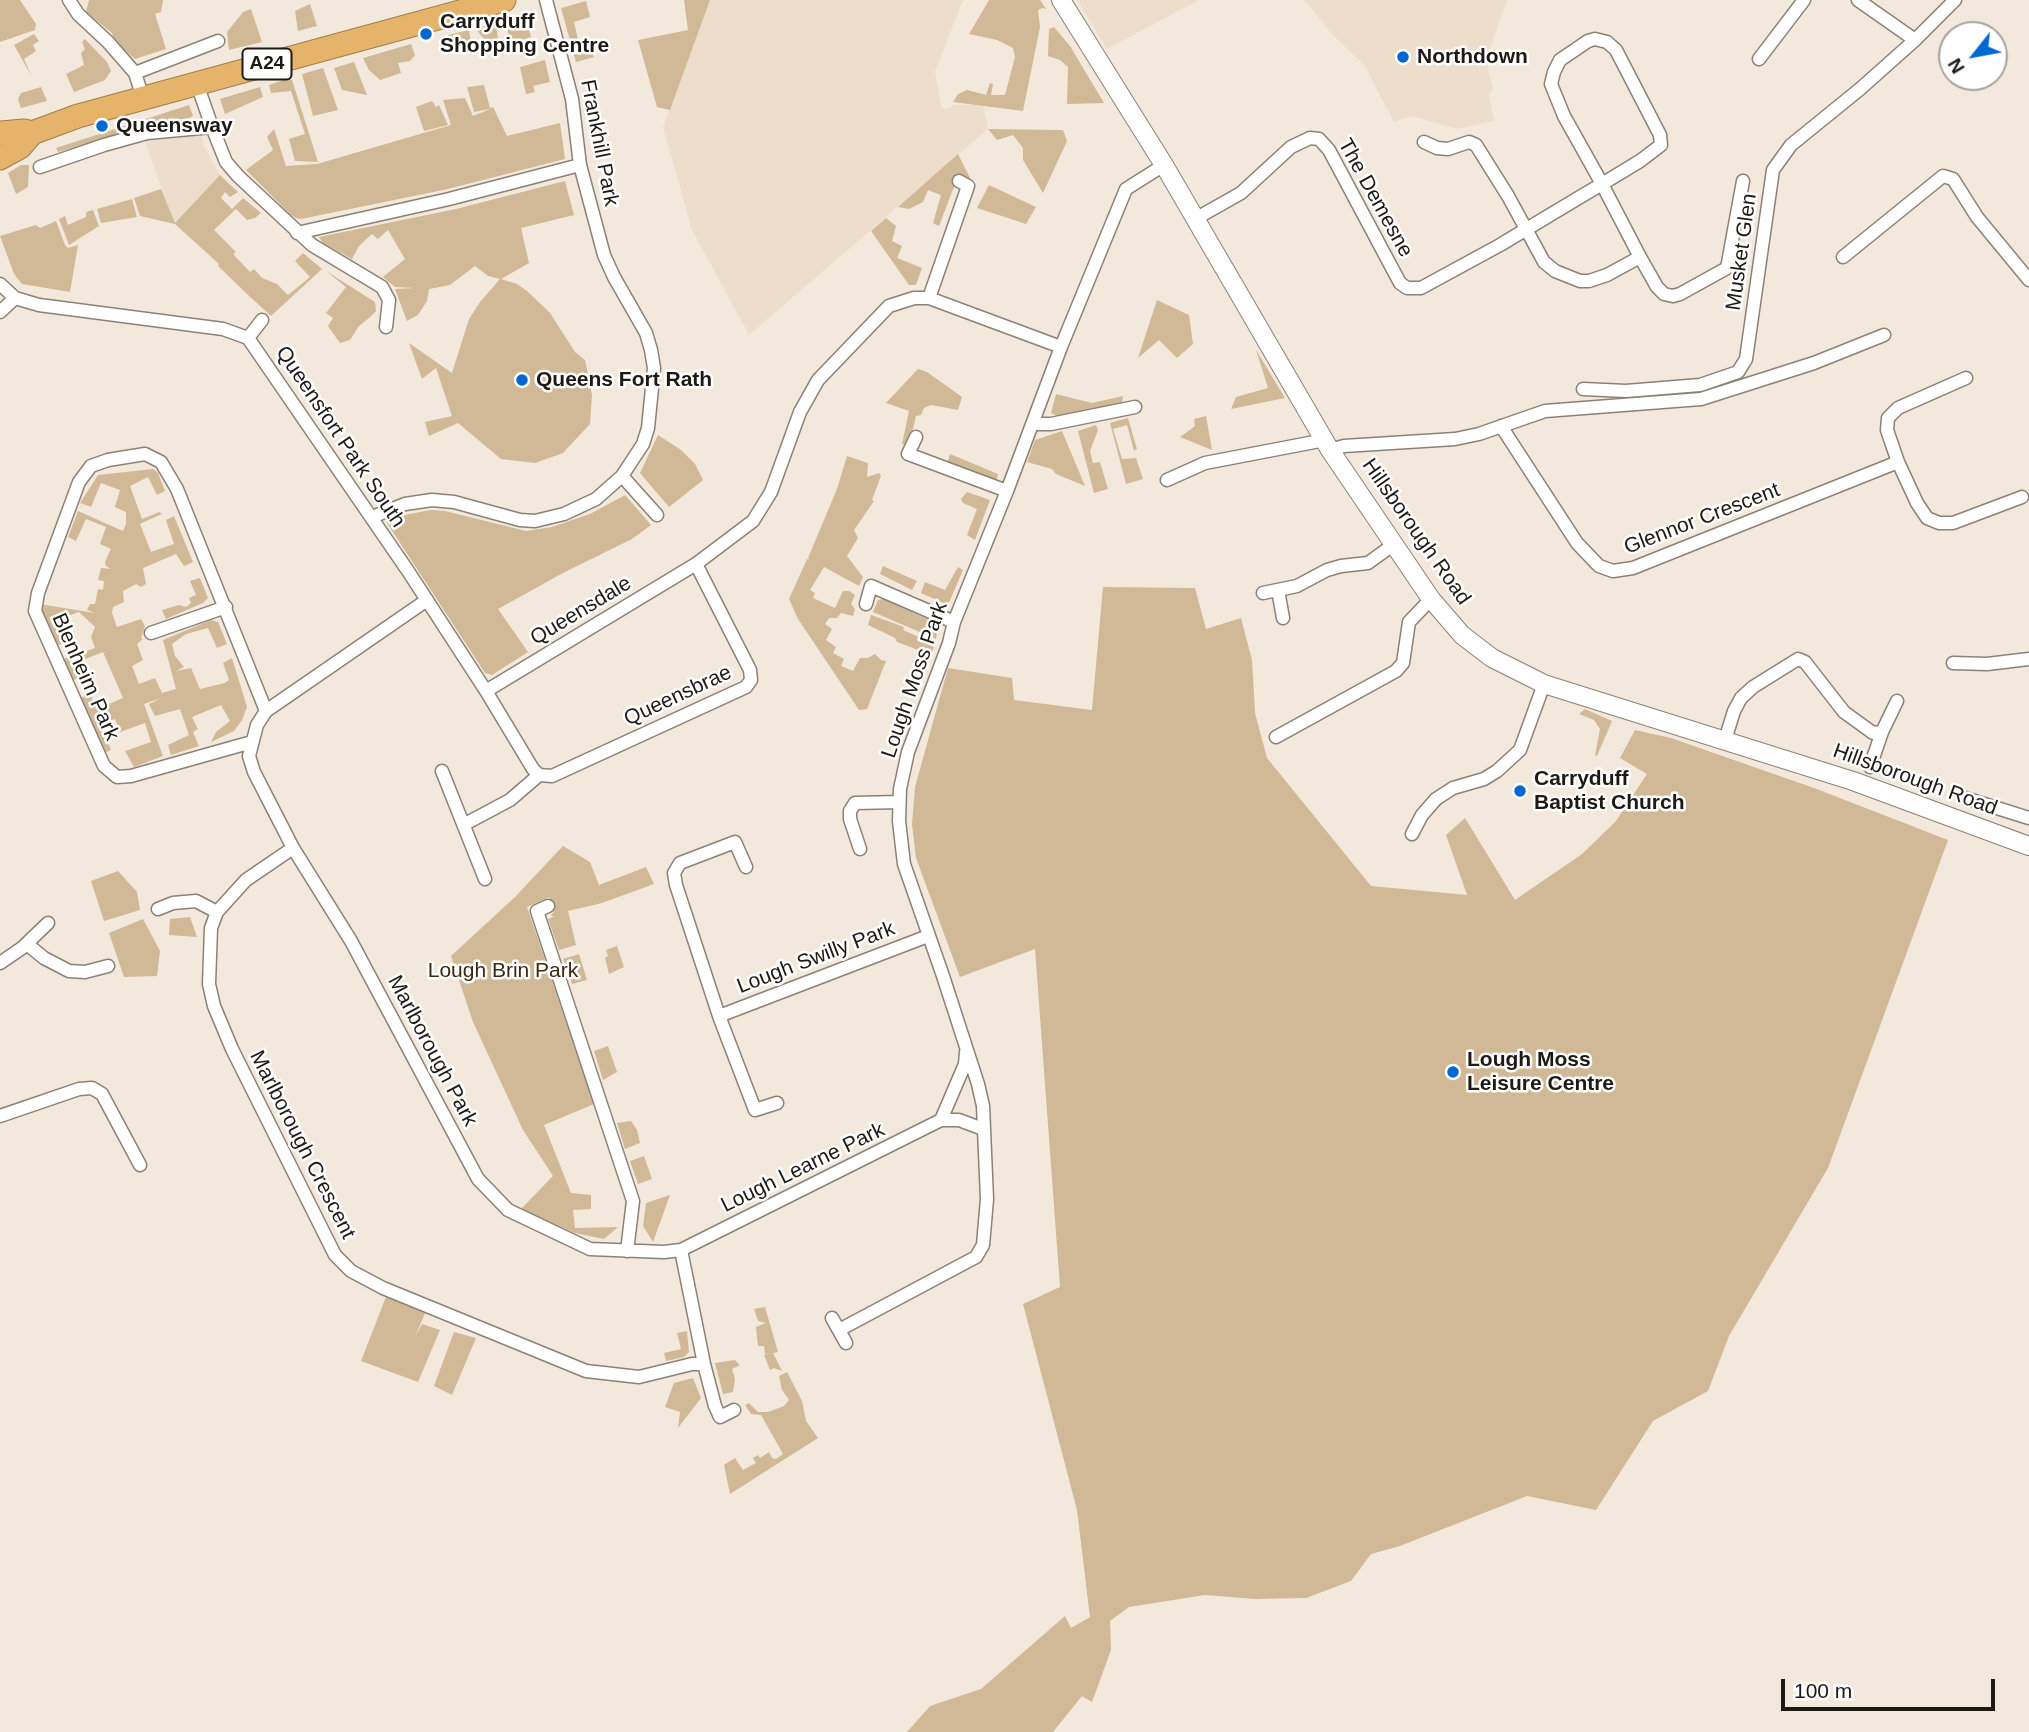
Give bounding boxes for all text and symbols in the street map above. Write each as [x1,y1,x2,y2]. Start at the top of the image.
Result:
place label: Carryduff Shopping Centre [440,9,609,59]
north arrow [1938,21,2008,91]
marker: Carryduff Shopping Centre [418,26,434,42]
place label: Northdown [1417,44,1528,70]
road number: A24 [243,48,292,80]
marker: Northdown [1395,49,1411,65]
text: N [1944,55,1969,77]
street label: Frankhill Park [574,78,624,208]
place label: Queensway [116,113,233,139]
marker: Queensway [94,118,110,134]
street label: The Demesne [1332,134,1418,262]
street label: Musket Glen [1721,192,1763,312]
street label: Queensfort Park South [270,341,410,533]
place label: Queens Fort Rath [536,367,712,393]
marker: Queens Fort Rath [514,372,530,388]
street label: Hillsborough Road [1356,454,1476,610]
street label: Glennor Crescent [1621,478,1783,560]
street label: Queensdale [526,571,636,651]
street label: Lough Moss Park [876,599,954,761]
street label: Blenheim Park [46,609,124,745]
street label: Queensbrae [620,660,736,732]
street label: Hillsborough Road [1830,739,2000,821]
place label: Carryduff Baptist Church [1534,766,1685,816]
marker: Carryduff Baptist Church [1512,783,1528,799]
street label: Lough Swilly Park [734,916,898,1000]
park label: Lough Brin Park [428,958,578,984]
street label: Marlborough Park [382,971,482,1131]
street label: Marlborough Crescent [244,1047,360,1243]
place label: Lough Moss Leisure Centre [1467,1047,1614,1097]
marker: Lough Moss Leisure Centre [1445,1064,1461,1080]
street label: Lough Learne Park [717,1118,889,1218]
scale bar [1784,1666,1997,1710]
text: 100 m [1794,1679,1852,1702]

